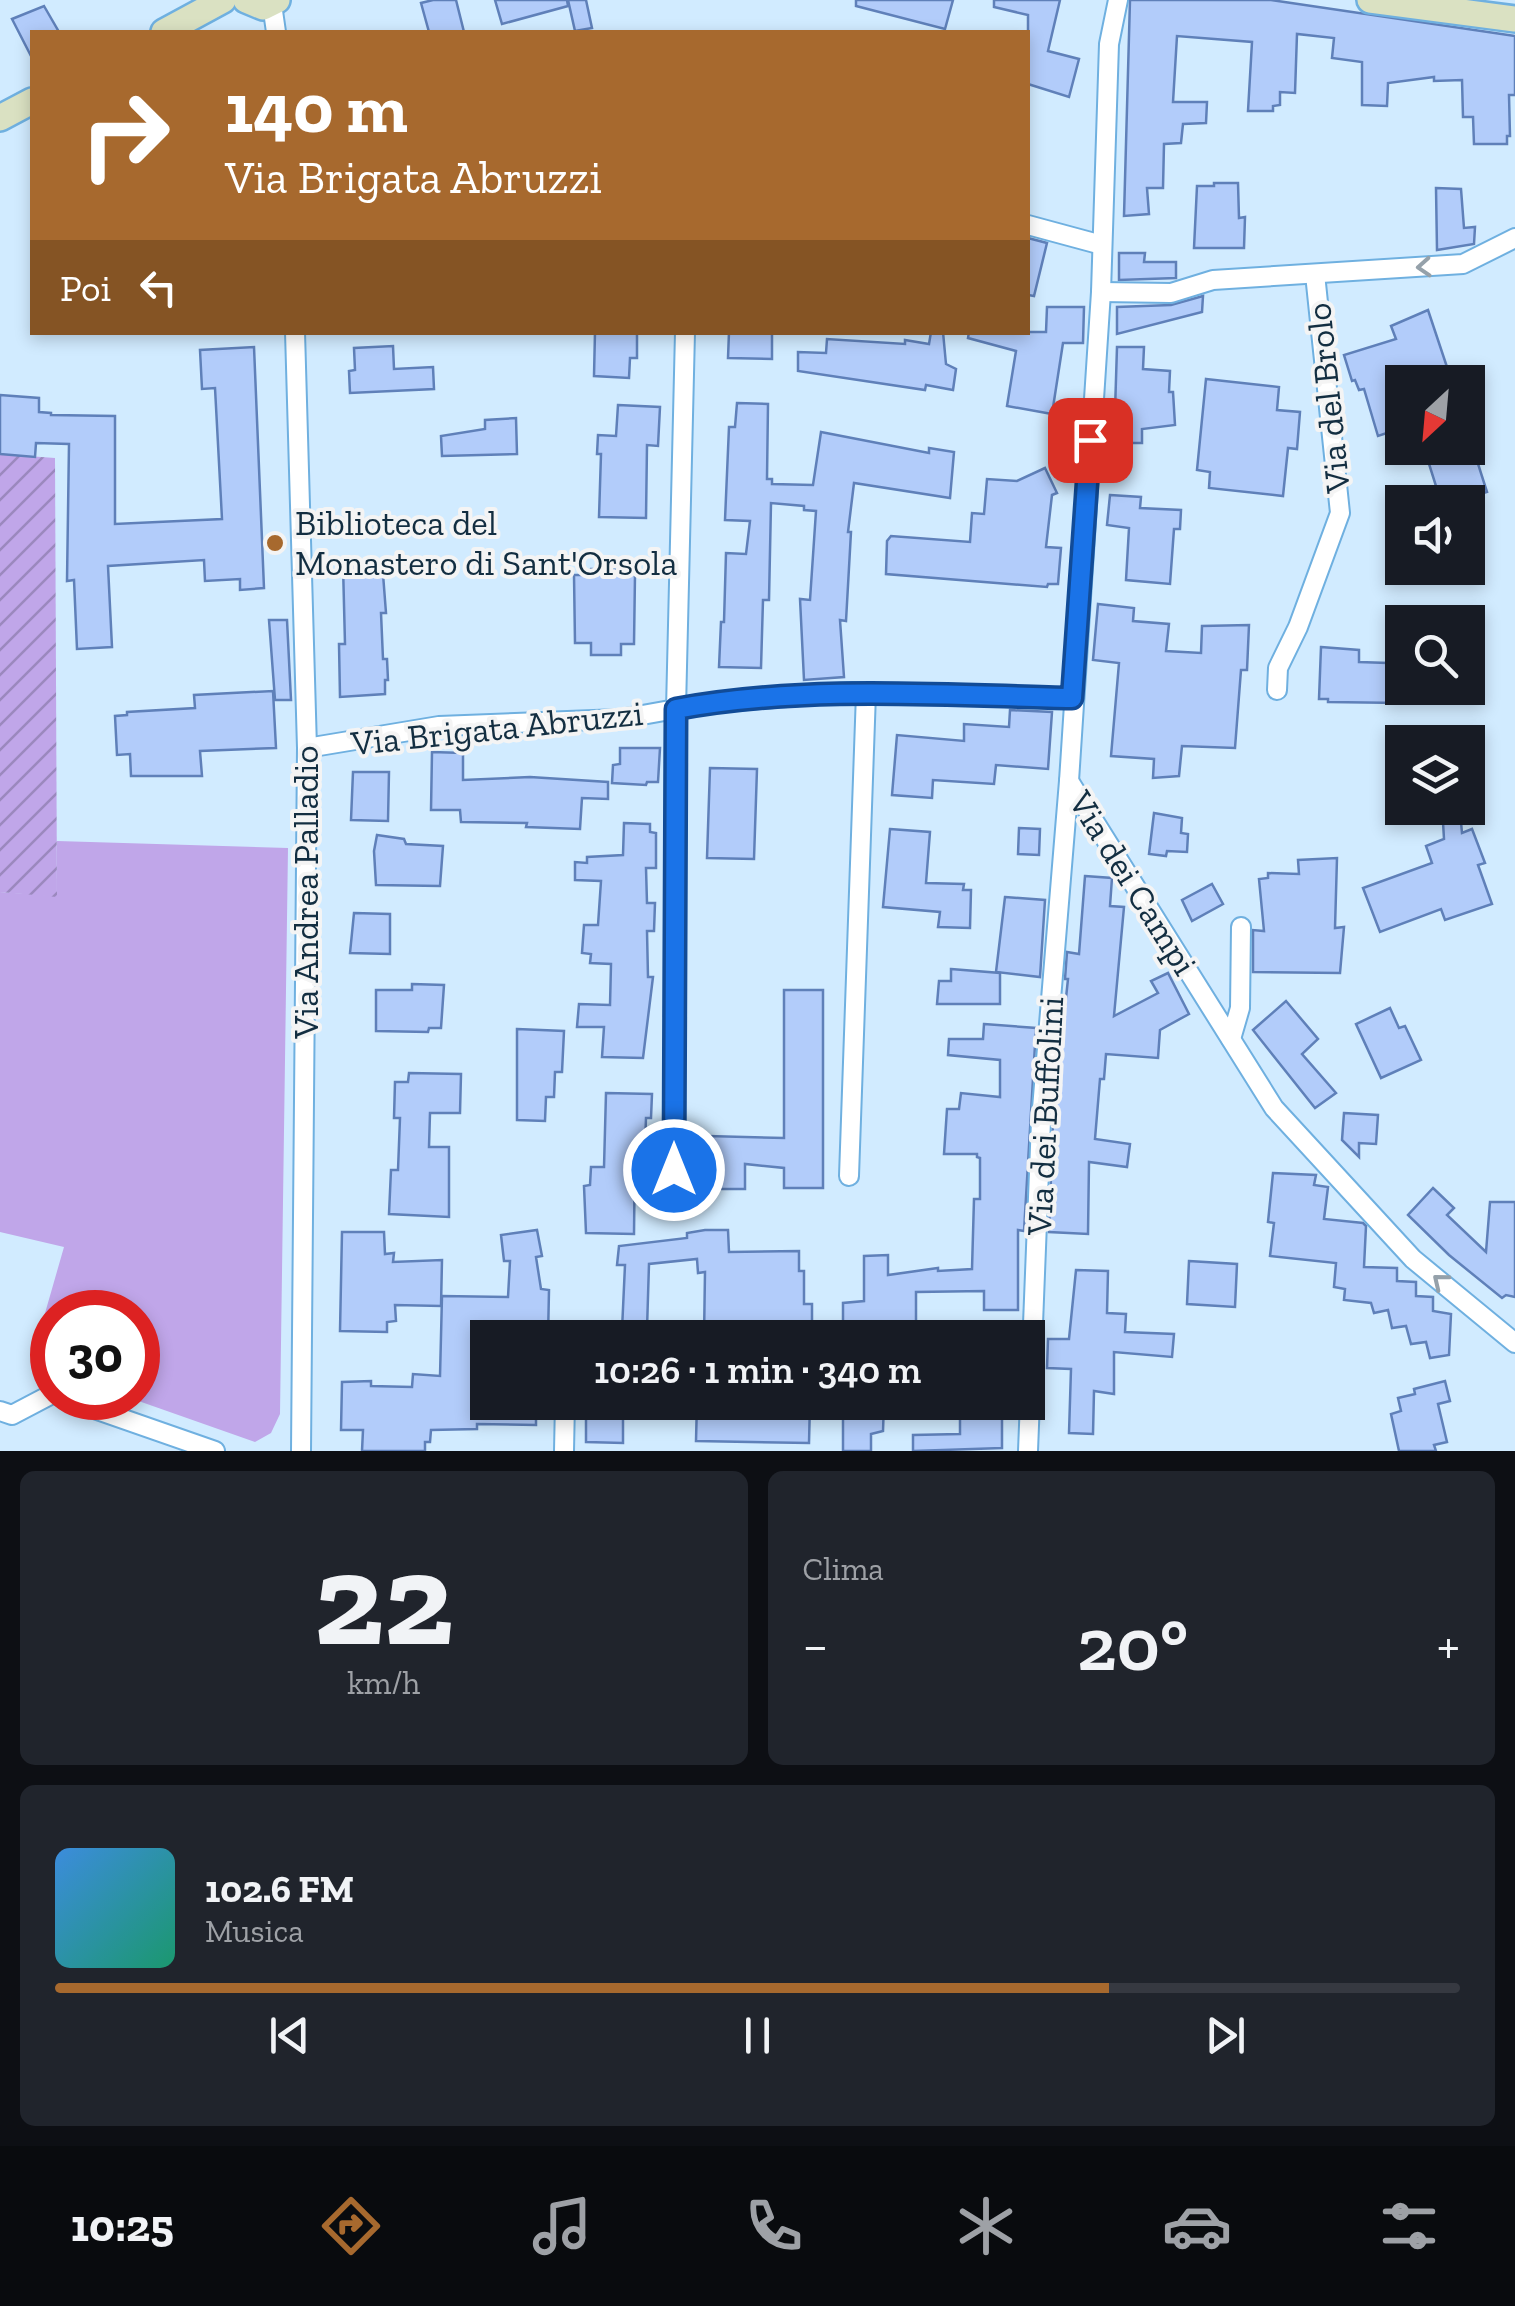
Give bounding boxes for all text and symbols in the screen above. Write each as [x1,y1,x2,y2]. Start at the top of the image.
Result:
text: 140 m [225,66,408,150]
icon: right [60,70,190,200]
text: Via Brigata Abruzzi [225,151,602,205]
one-way arrow [1415,256,1431,277]
icon: left [131,260,186,315]
text: Poi [60,265,111,311]
street label: Via del Brolo [1297,301,1359,496]
north arrow [1385,365,1485,465]
map controls [1385,365,1485,825]
pin [1048,398,1133,483]
icon: arrive [1063,413,1118,468]
button: sound [1385,485,1485,585]
place label: Biblioteca del Monastero di Sant'Orsola [295,502,677,584]
marker: Biblioteca del Monastero di Sant'Orsola [264,532,286,554]
button: search [1385,605,1485,705]
street label: Via Brigata Abruzzi [348,692,645,764]
button: layers [1385,725,1485,825]
street label: Via Andrea Palladio [285,746,327,1039]
street label: Via dei Campi [1059,782,1206,983]
street label: Via dei Buffolini [1018,995,1072,1237]
position arrow [622,1118,726,1222]
one-way arrow [1433,1275,1451,1293]
speed limit sign: 30 [30,1290,160,1420]
text: 10:26 · 1 min · 340 m [594,1347,921,1393]
text: 22 [314,1521,454,1677]
text: Clima [803,1550,884,1588]
text: 20° [1077,1599,1188,1689]
text: − [803,1612,828,1678]
text: + [1437,1612,1460,1678]
text: km/h [347,1664,420,1702]
text: 102.6 FM [205,1866,354,1912]
text: Musica [205,1912,304,1950]
icon: previous [262,2008,317,2063]
icon: pause [730,2008,785,2063]
icon: next [1198,2008,1253,2063]
icon: directions [316,2191,386,2261]
icon: music [527,2191,597,2261]
icon: phone [739,2191,809,2261]
icon: climate [951,2191,1021,2261]
icon: car [1162,2191,1232,2261]
icon: filters [1374,2191,1444,2261]
text: 10:25 [71,2199,174,2253]

